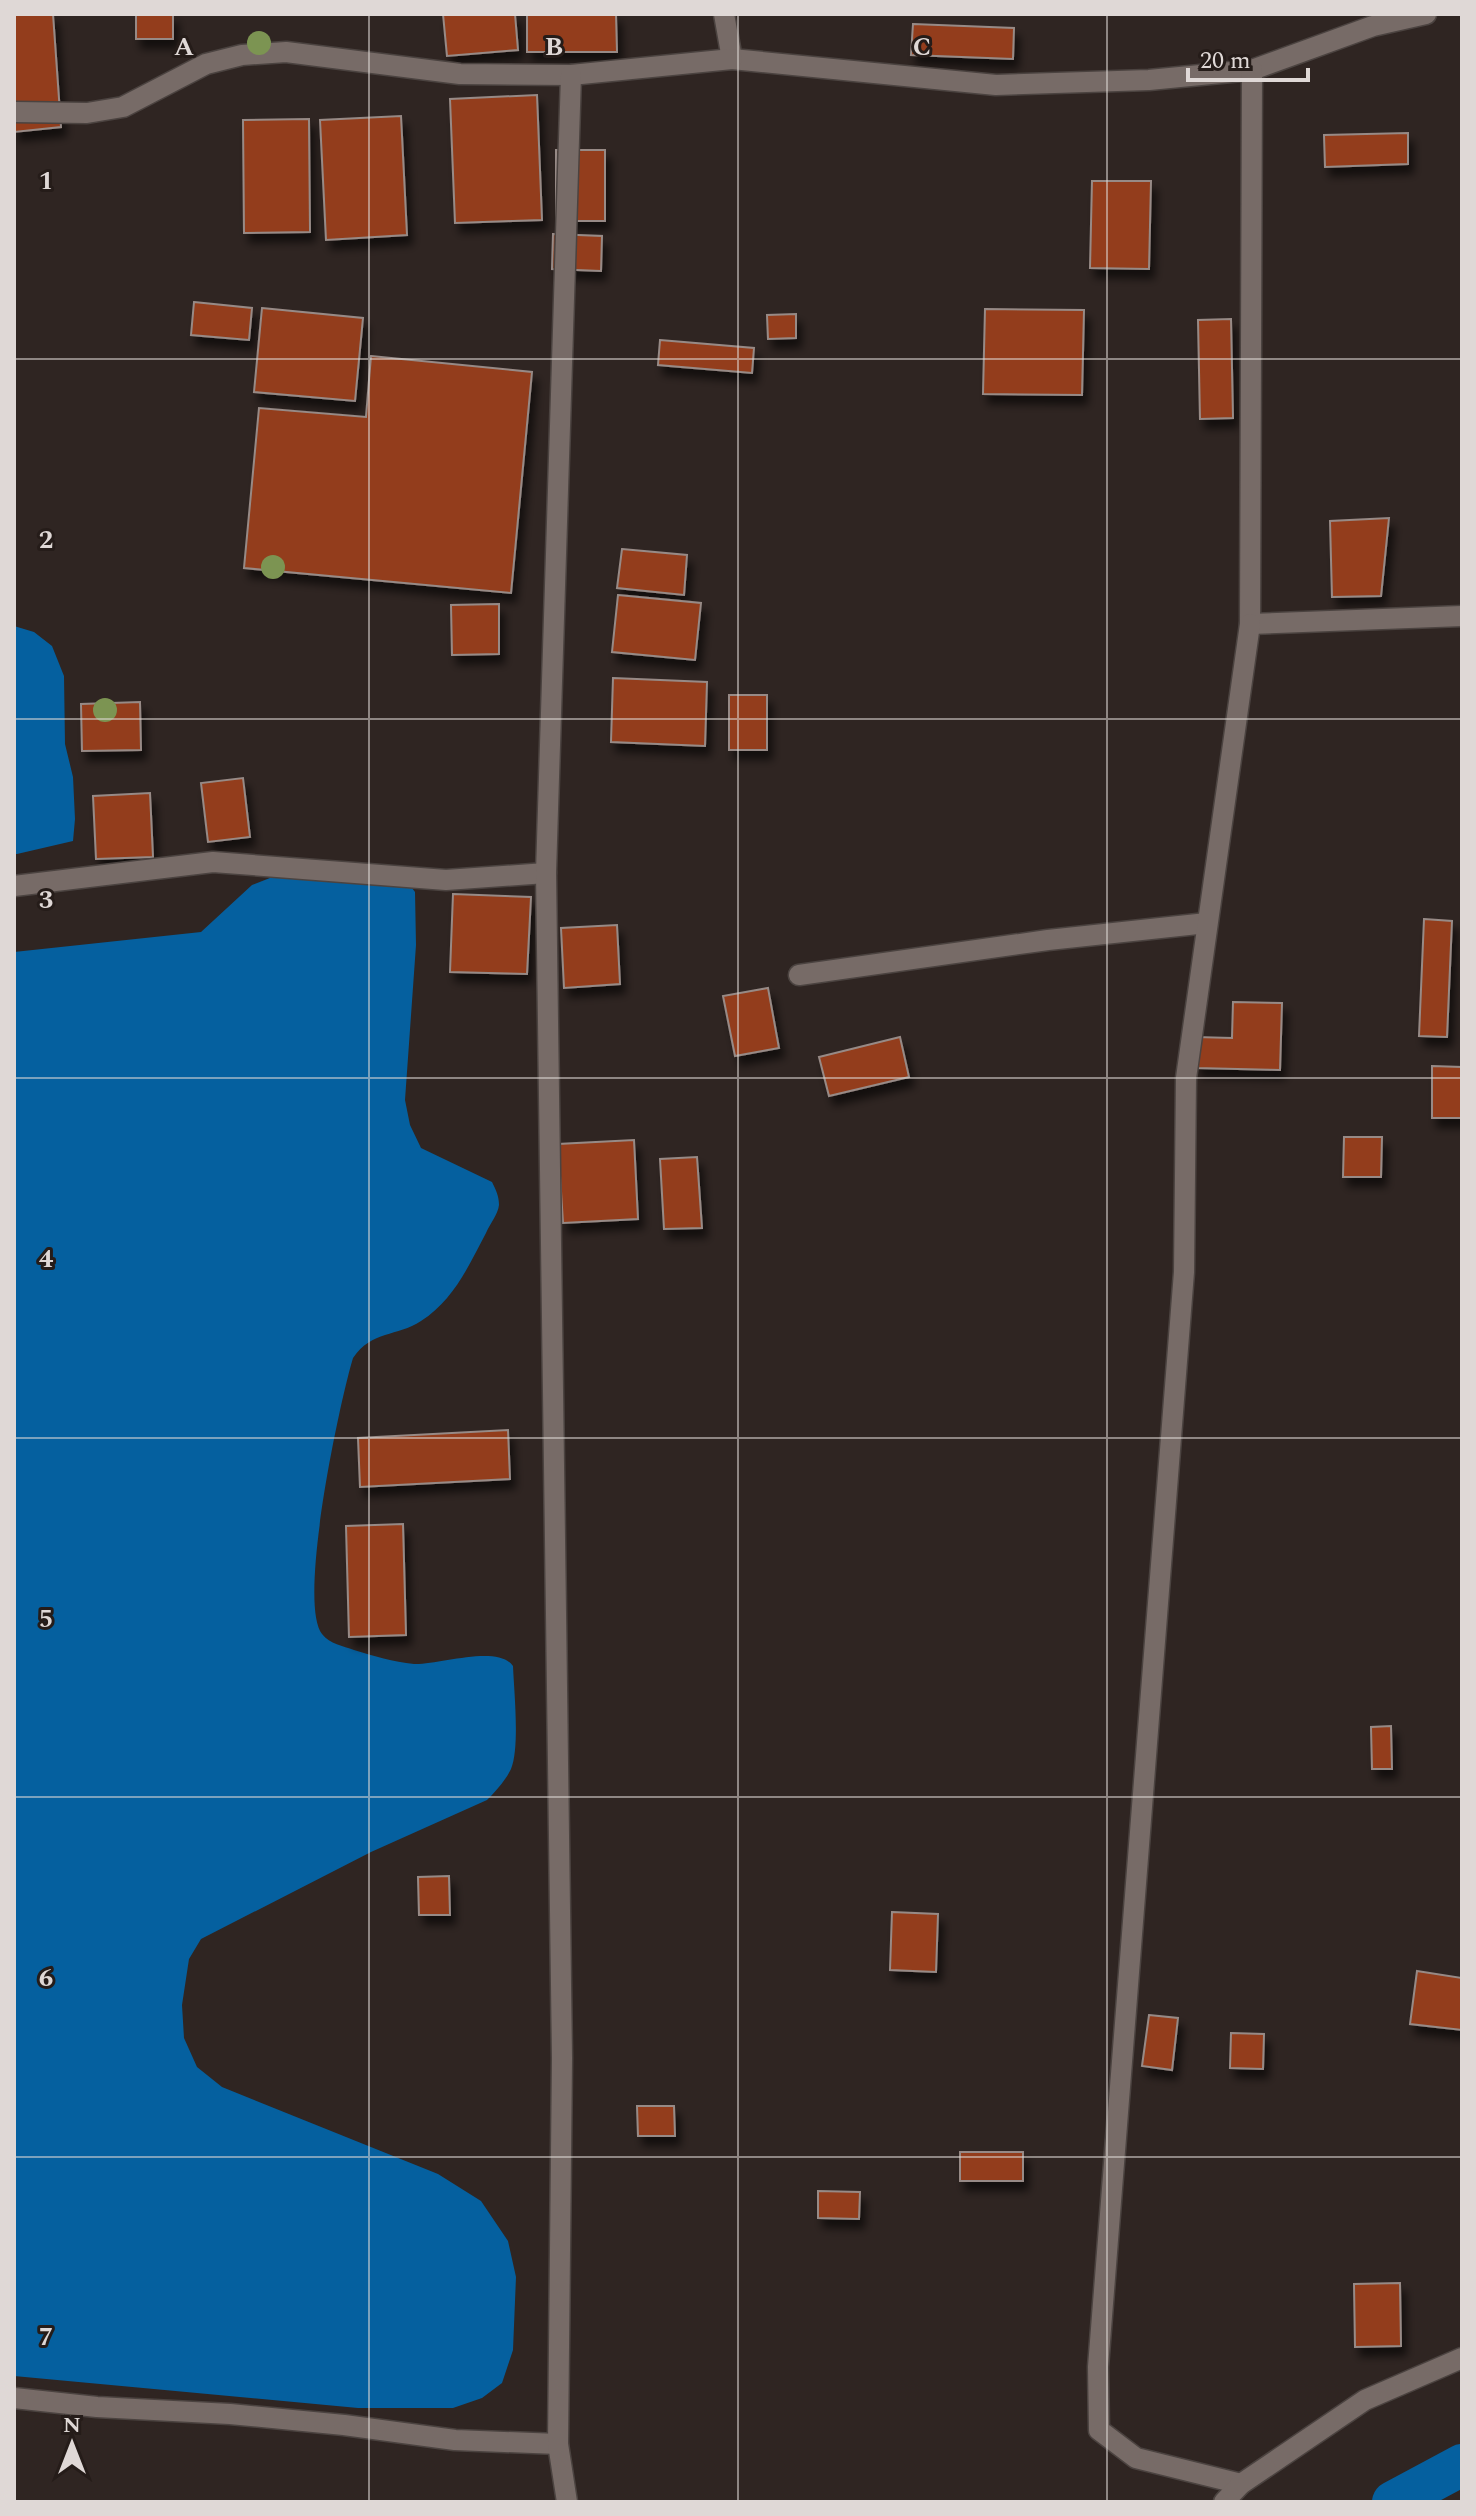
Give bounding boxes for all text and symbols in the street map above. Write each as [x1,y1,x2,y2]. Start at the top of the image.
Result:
text: A [174,27,194,67]
text: B [545,27,563,67]
text: C [913,27,931,67]
scale bar [1188,32,1308,82]
text: 20 m [1200,43,1251,79]
text: 1 [39,161,53,201]
text: 2 [39,520,53,560]
text: 3 [39,880,53,920]
text: 4 [39,1239,54,1279]
text: 5 [39,1599,53,1639]
text: 6 [39,1958,53,1998]
text: 7 [39,2317,53,2357]
north arrow [32,2404,112,2484]
text: N [63,2409,81,2442]

